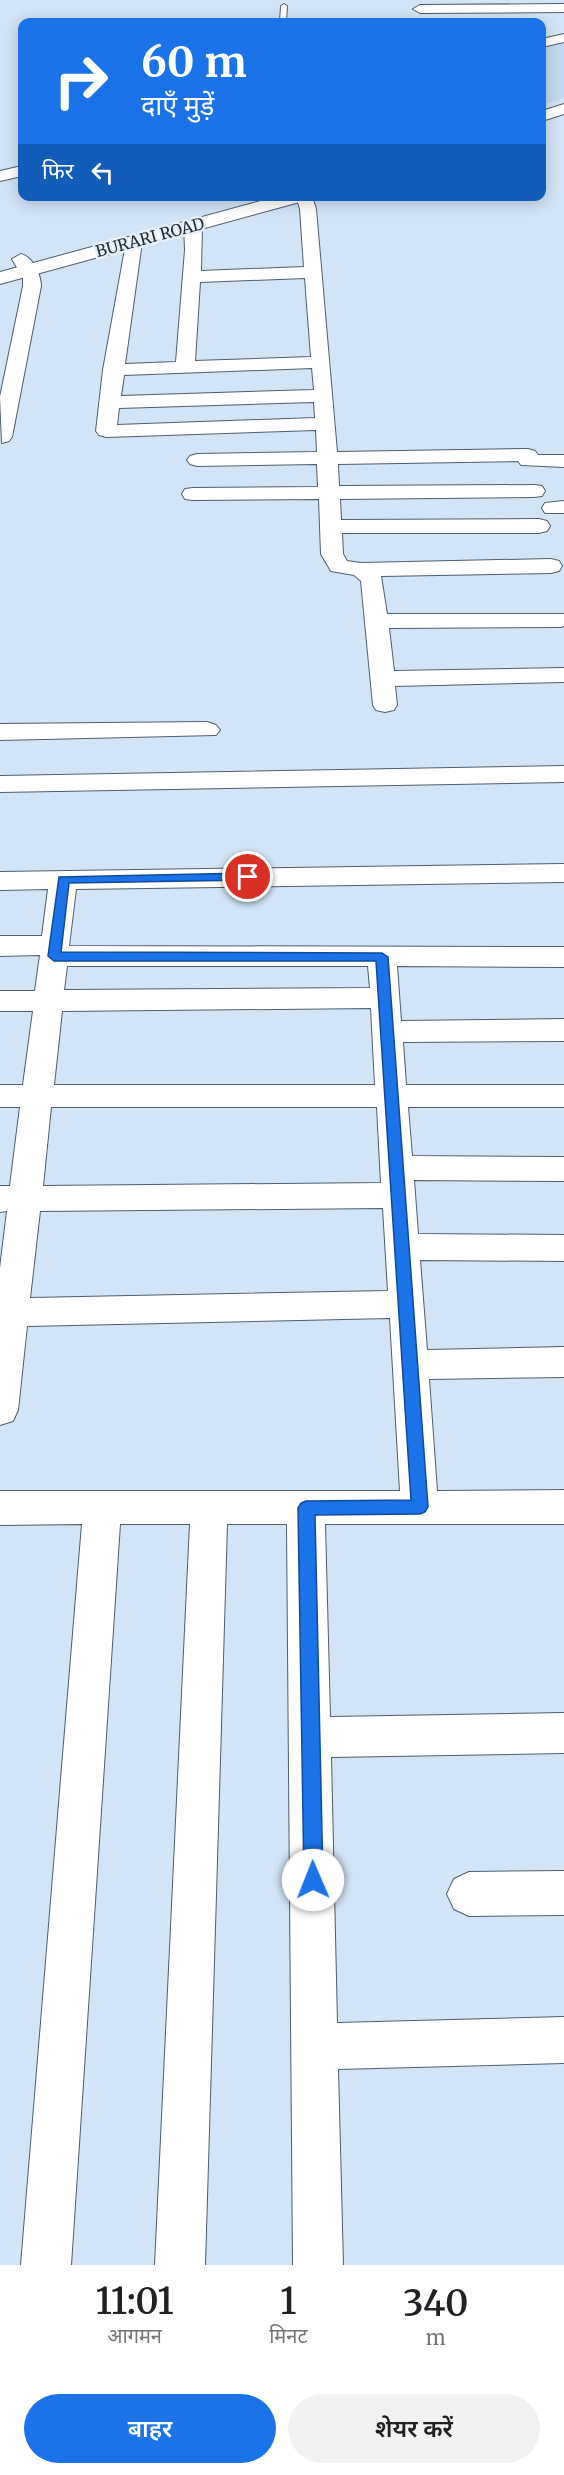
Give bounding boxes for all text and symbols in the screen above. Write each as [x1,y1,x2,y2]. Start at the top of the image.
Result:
text: 60 m [141,36,247,88]
icon: right [42,42,120,120]
text: दाएँ मुड़ें [141,88,214,122]
icon: left [86,156,119,189]
text: फिर [42,157,74,185]
street label: BURARI ROAD [93,213,207,261]
pin [222,851,273,902]
icon: arrive [231,860,264,893]
position arrow [281,1848,345,1912]
text: 11:01 [95,2279,174,2324]
text: 1 [280,2279,297,2324]
text: 340 [403,2281,469,2326]
text: आगमन [107,2323,162,2348]
text: मिनट [269,2323,307,2348]
text: m [426,2325,446,2350]
button: बाहर [24,2394,276,2463]
button: शेयर करें [288,2394,540,2463]

